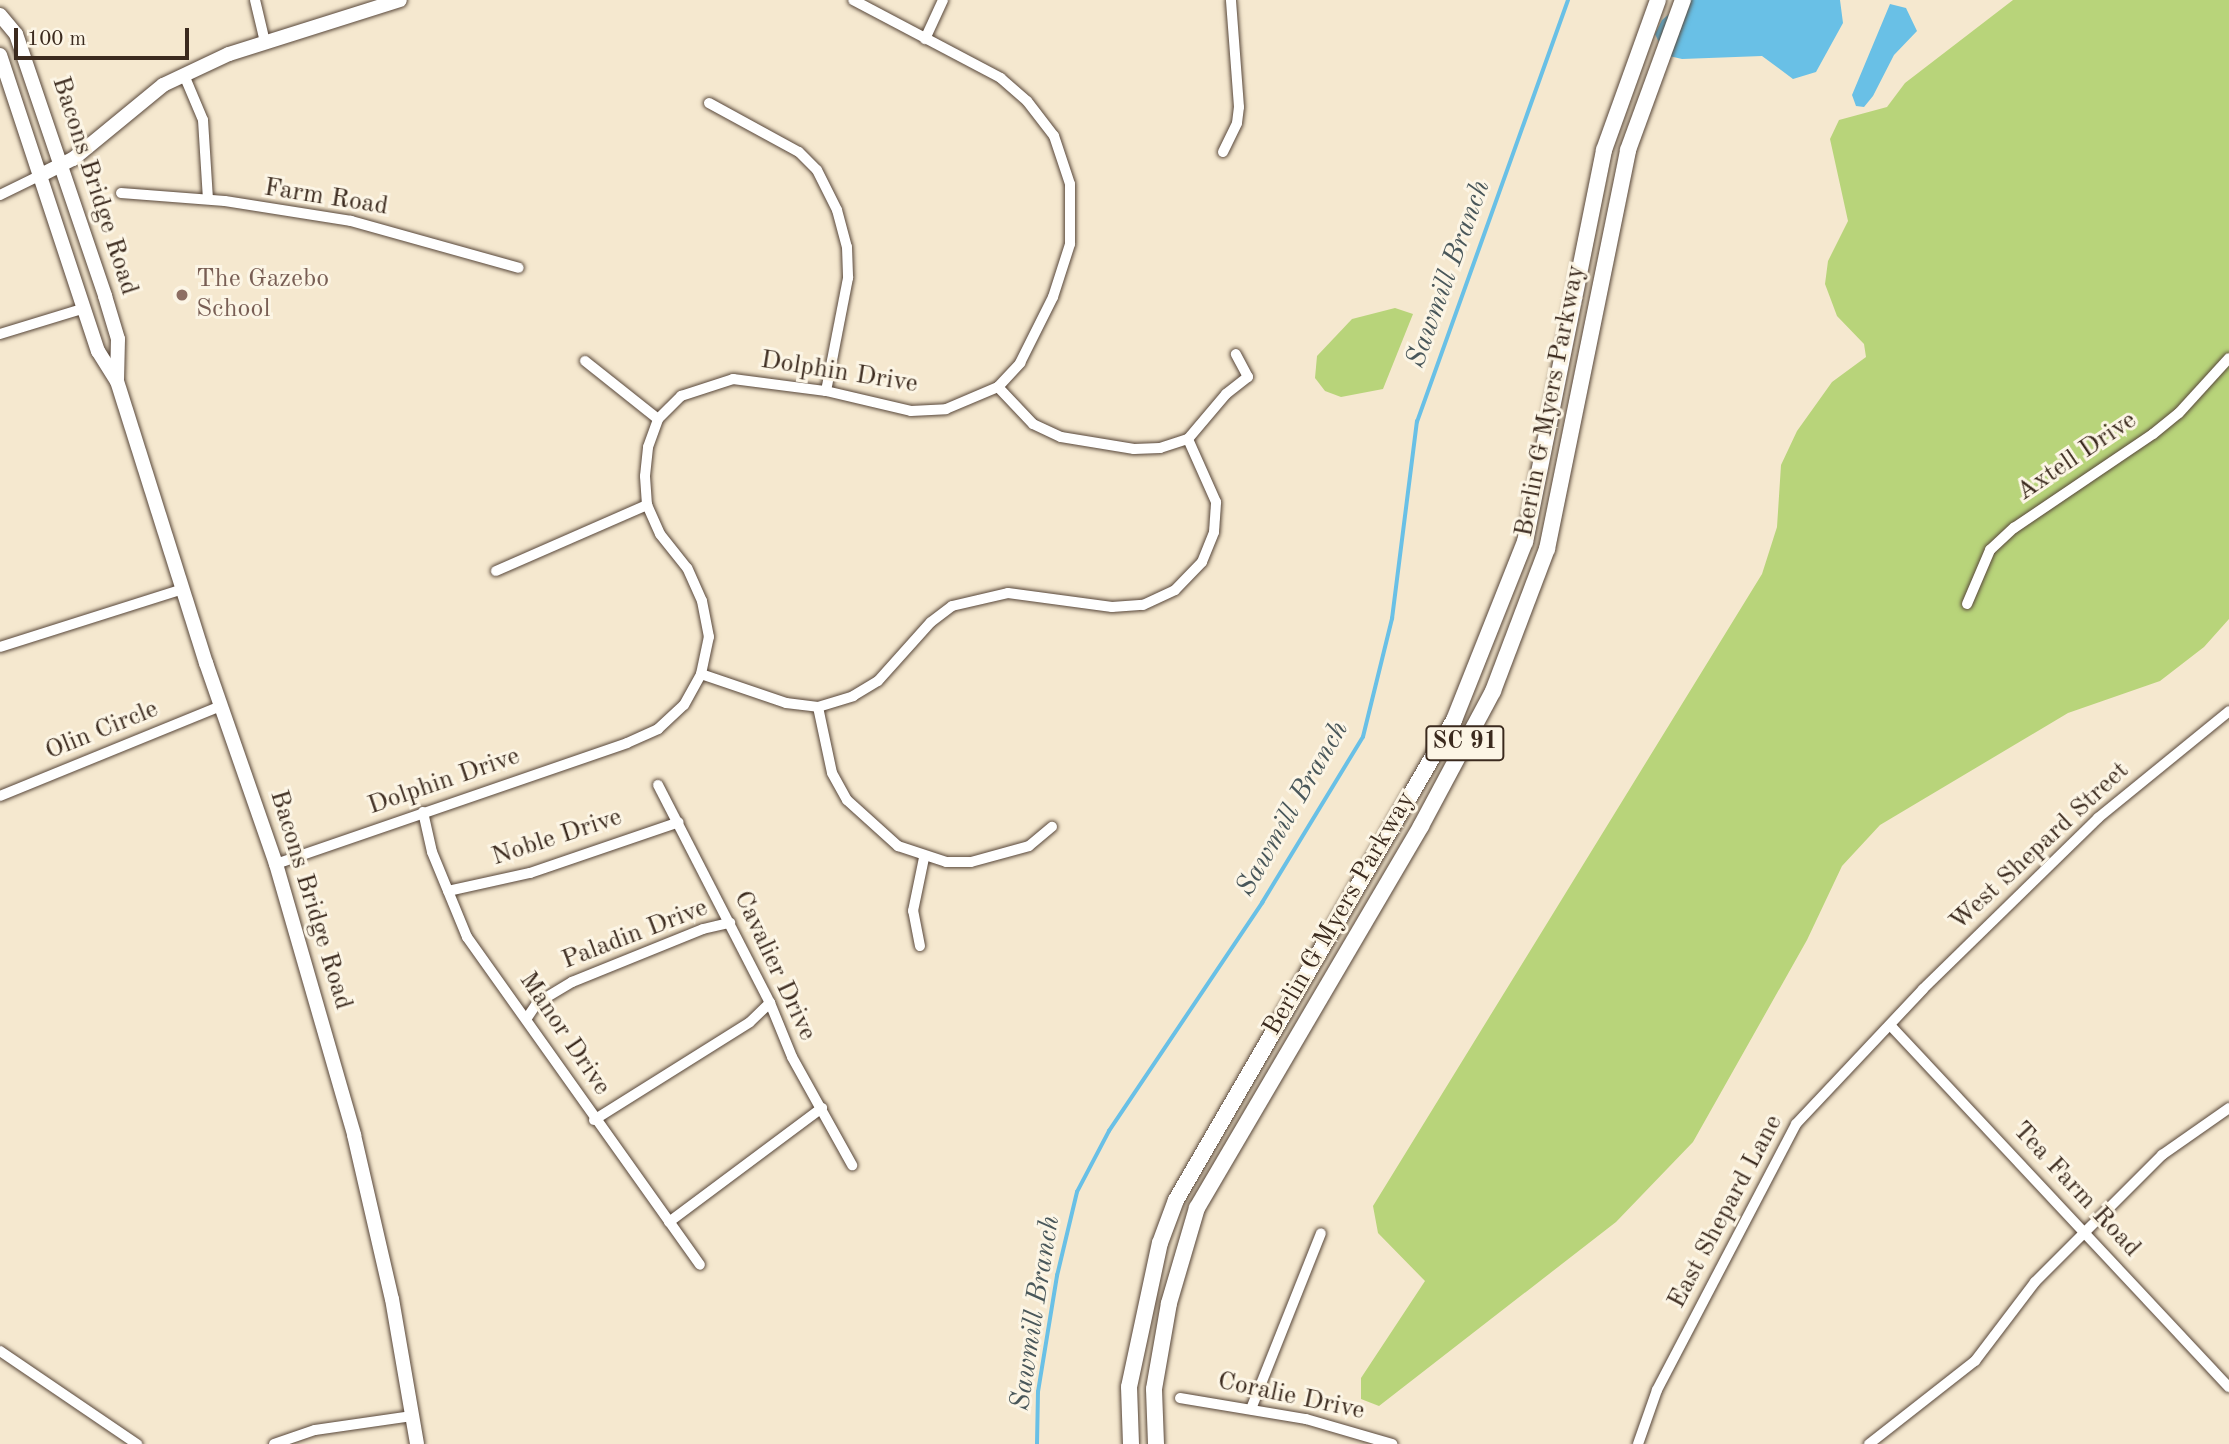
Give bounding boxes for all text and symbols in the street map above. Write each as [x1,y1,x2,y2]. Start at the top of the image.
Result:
scale bar [18,14,192,58]
text: 100 m [27,29,86,50]
street label: Bacons Bridge Road [44,73,144,299]
street label: Farm Road [262,173,390,223]
water label: Sawmill Branch [1400,176,1498,372]
street label: Berlin G Myers Parkway [1509,262,1593,540]
place label: The Gazebo School [196,264,329,326]
marker: The Gazebo School [174,287,190,303]
street label: Dolphin Drive [758,345,920,401]
street label: Axtell Drive [2011,405,2143,509]
street label: Olin Circle [41,694,163,768]
water label: Sawmill Branch [1229,715,1357,903]
road number: SC 91 [1425,722,1505,764]
street label: Dolphin Drive [364,741,524,823]
street label: West Shepard Street [1944,756,2136,938]
street label: Bacons Bridge Road [262,786,358,1014]
street label: Berlin G Myers Parkway [1257,786,1423,1042]
street label: Noble Drive [488,802,626,874]
street label: Cavalier Drive [726,886,822,1046]
street label: Paladin Drive [558,893,712,977]
street label: Manor Drive [511,966,617,1102]
street label: East Shepard Lane [1662,1110,1790,1314]
street label: Tea Farm Road [2005,1116,2147,1264]
water label: Sawmill Branch [1004,1213,1068,1413]
street label: Coralie Drive [1215,1366,1367,1428]

